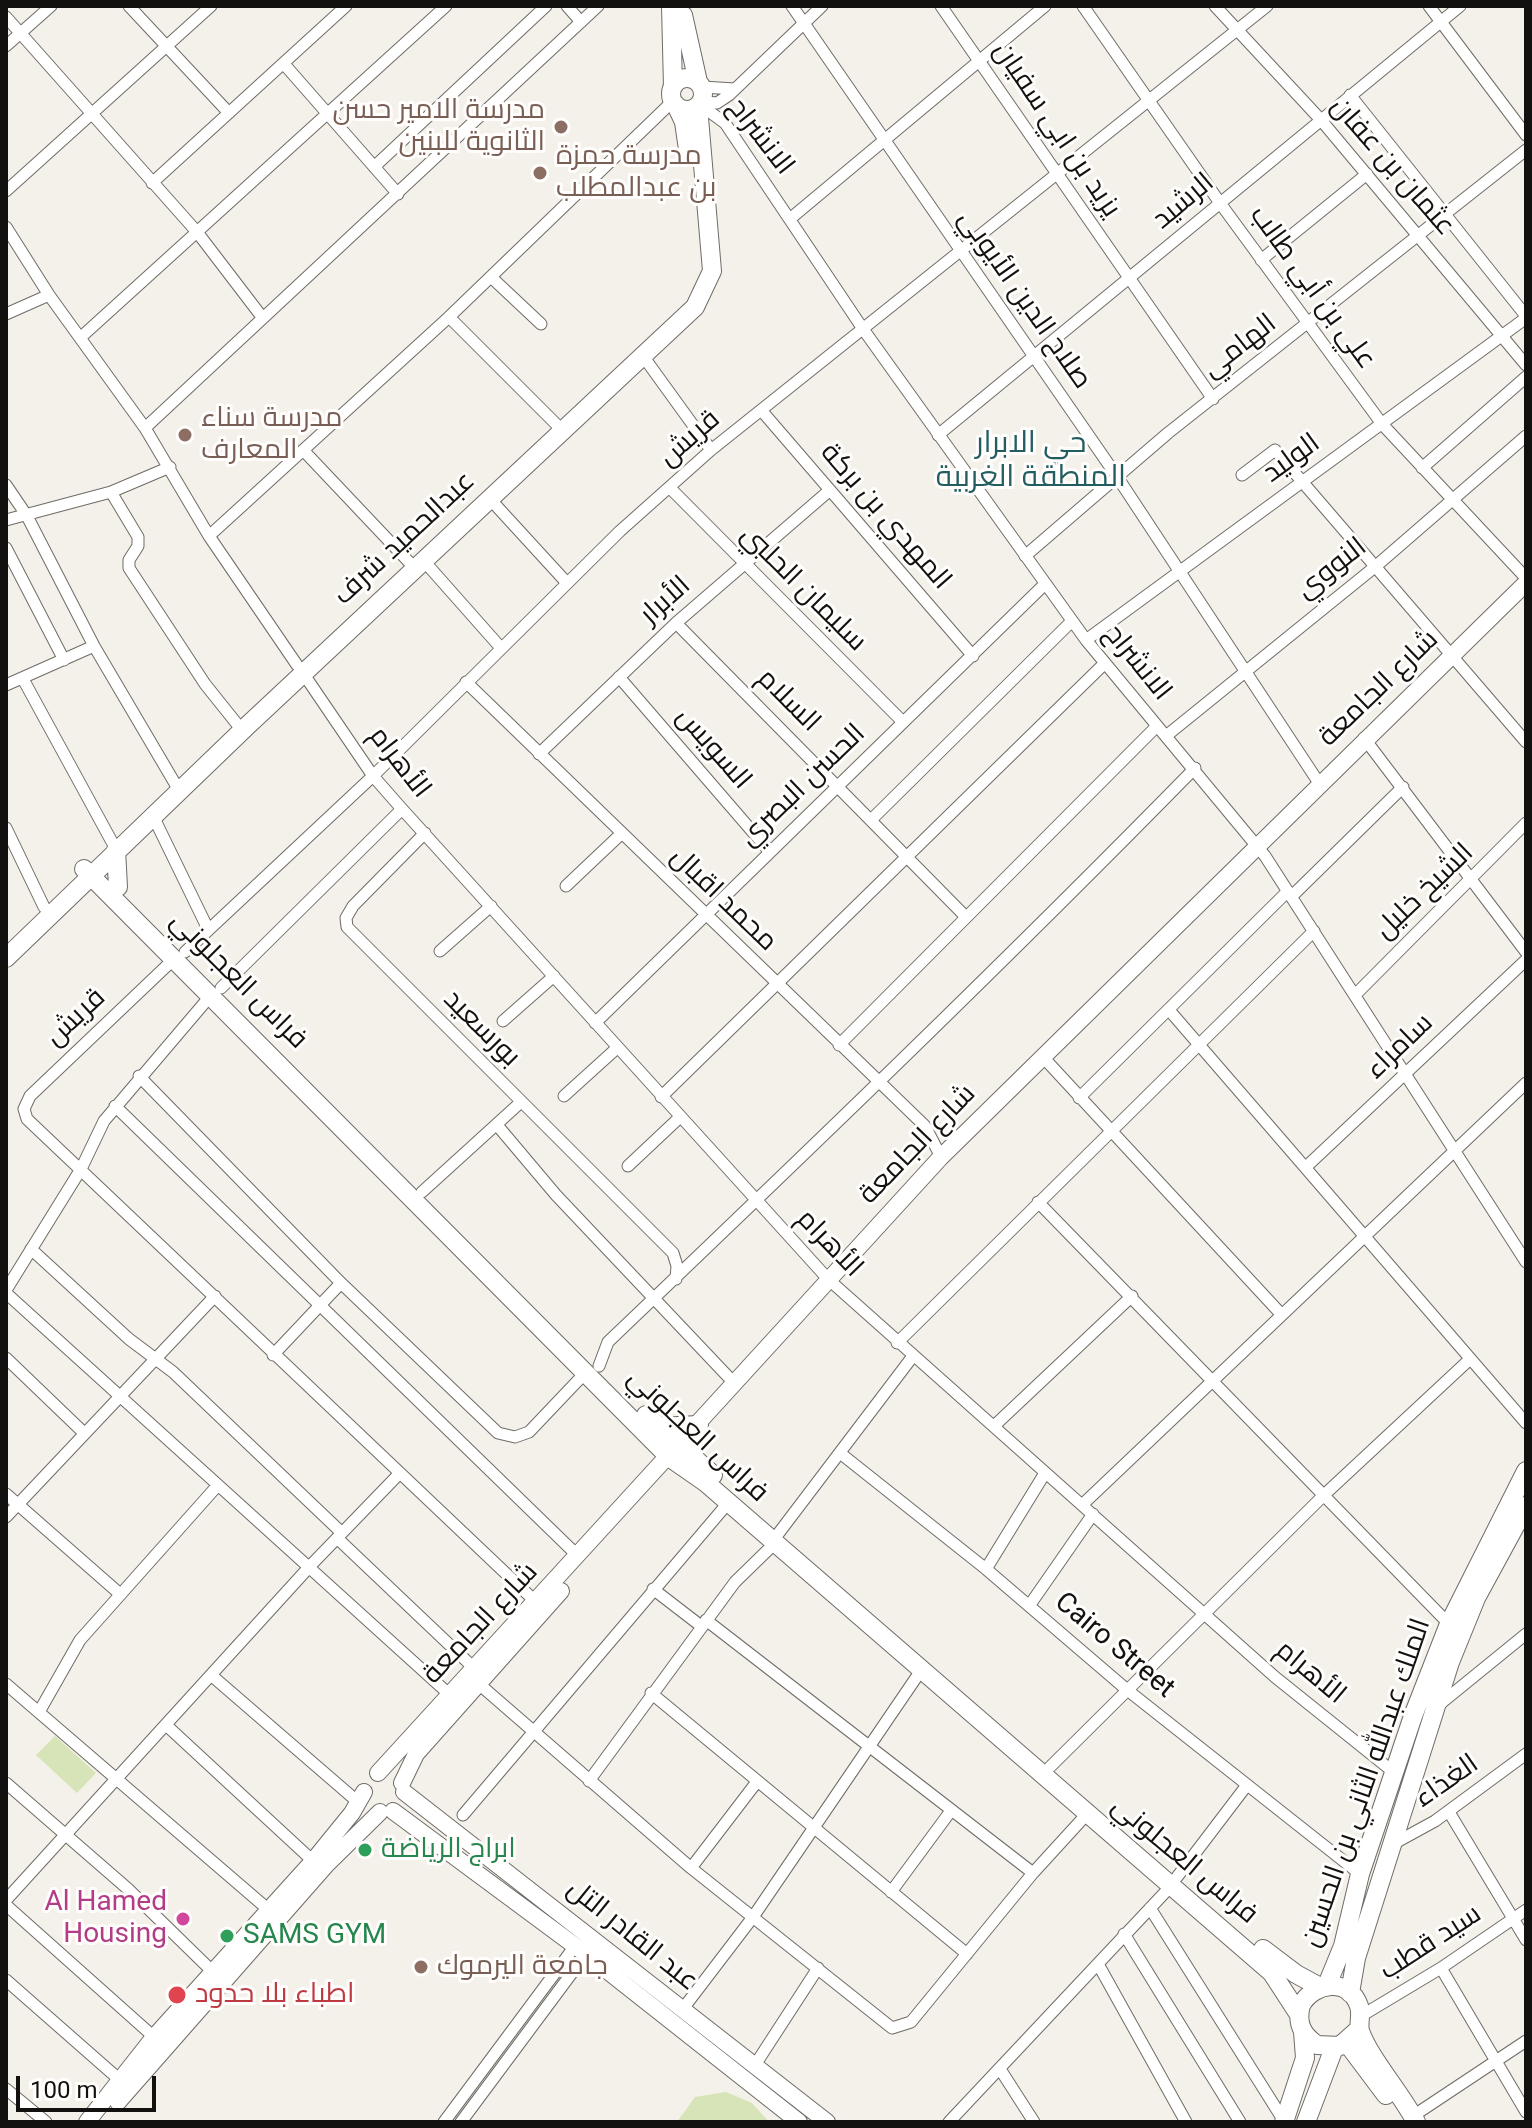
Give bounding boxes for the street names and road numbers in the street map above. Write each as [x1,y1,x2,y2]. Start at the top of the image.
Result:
street label: يزيد بن ابي سفيان [985,36,1127,224]
street label: عثمان بن عفان [1323,91,1461,243]
street label: الانشراح [719,92,801,182]
street label: الرشيد [1146,167,1222,237]
street label: علي بن أبي طالب [1242,200,1382,376]
street label: صلاح الدين الأيوبي [950,204,1098,396]
street label: الهامي [1196,308,1284,386]
street label: قريش [653,403,727,475]
street label: الوليد [1257,427,1327,491]
street label: المهدي بن بركة [812,437,958,597]
street label: عبدالحميد شرف [327,465,483,613]
street label: سليمان الحلبي [733,519,873,659]
street label: النووي [1290,531,1374,607]
street label: الأبرار [634,570,698,632]
street label: الانشراح [1096,618,1178,708]
street label: شارع الجامعة [1312,624,1446,754]
street label: السلام [749,662,827,740]
street label: السويس [668,701,758,797]
street label: الحسن البصري [733,718,873,854]
street label: الأهرام [361,721,437,805]
street label: الشيخ خليل [1369,837,1481,947]
street label: محمد اقبال [663,841,783,959]
street label: فراس العجلوني [162,905,314,1057]
street label: قريش [39,982,113,1054]
street label: بورسعيد [435,983,527,1075]
street label: سامراء [1359,1007,1441,1087]
street label: شارع الجامعة [853,1078,983,1212]
street label: الأهرام [789,1203,869,1285]
street label: فراس العجلوني [619,1362,775,1510]
street label: شارع الجامعة [416,1556,546,1692]
street label: Cairo Street [1047,1586,1181,1706]
street label: الملك عبدالله الثاني بن الحسين [1295,1614,1439,1952]
street label: الأهرام [1268,1634,1352,1712]
street label: الغذاء [1408,1748,1486,1816]
street label: فراس العجلوني [1104,1790,1264,1932]
street label: عبد القادر التل [560,1873,704,1999]
street label: سيد قطب [1374,1898,1488,1988]

